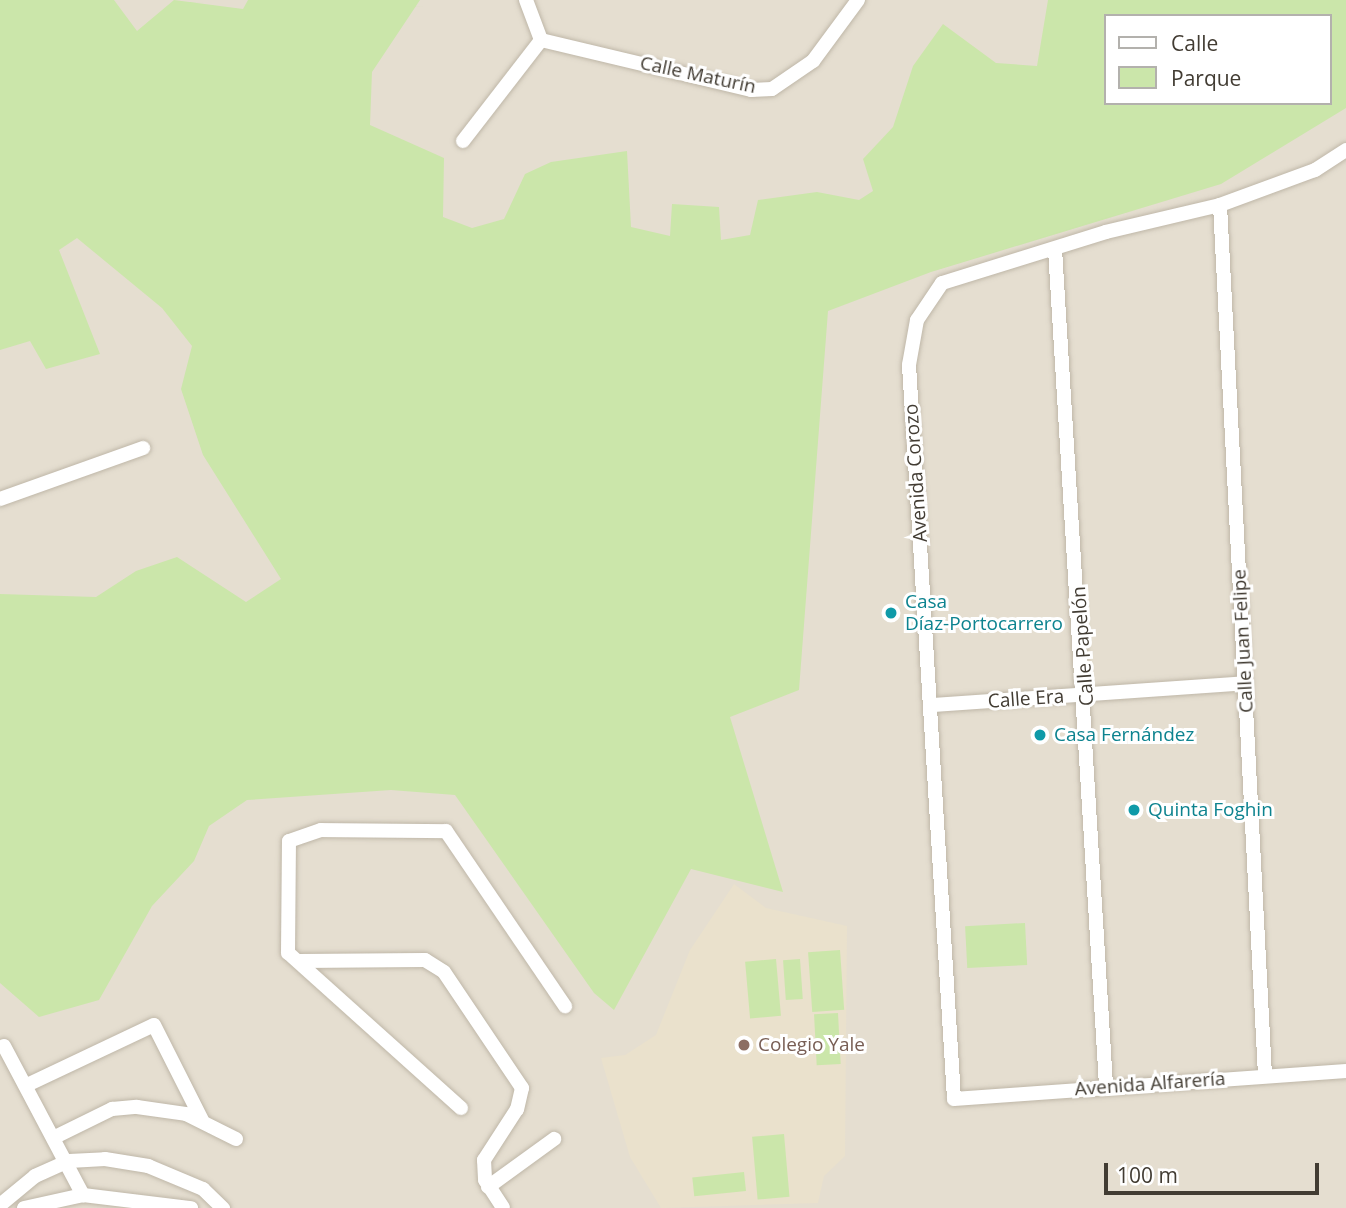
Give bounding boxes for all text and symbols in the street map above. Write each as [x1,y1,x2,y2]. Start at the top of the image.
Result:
legend [1104,14,1332,105]
text: Calle [1171,29,1218,57]
street label: Calle Maturín [638,52,758,98]
text: Parque [1171,64,1241,92]
street label: Avenida Corozo [900,403,932,543]
street label: Calle Juan Felipe [1228,569,1258,713]
street label: Calle Papelón [1067,585,1099,707]
place label: Casa Díaz-Portocarrero [905,591,1063,635]
marker: Casa Díaz-Portocarrero [883,605,899,621]
street label: Calle Era [987,685,1065,713]
place label: Casa Fernández [1054,724,1194,746]
marker: Casa Fernández [1032,727,1048,743]
place label: Quinta Foghin [1148,799,1273,821]
marker: Quinta Foghin [1126,802,1142,818]
place label: Colegio Yale [758,1034,865,1056]
marker: Colegio Yale [736,1037,752,1053]
street label: Avenida Alfarería [1074,1067,1226,1101]
scale bar [1108,1148,1323,1192]
text: 100 m [1117,1161,1178,1189]

